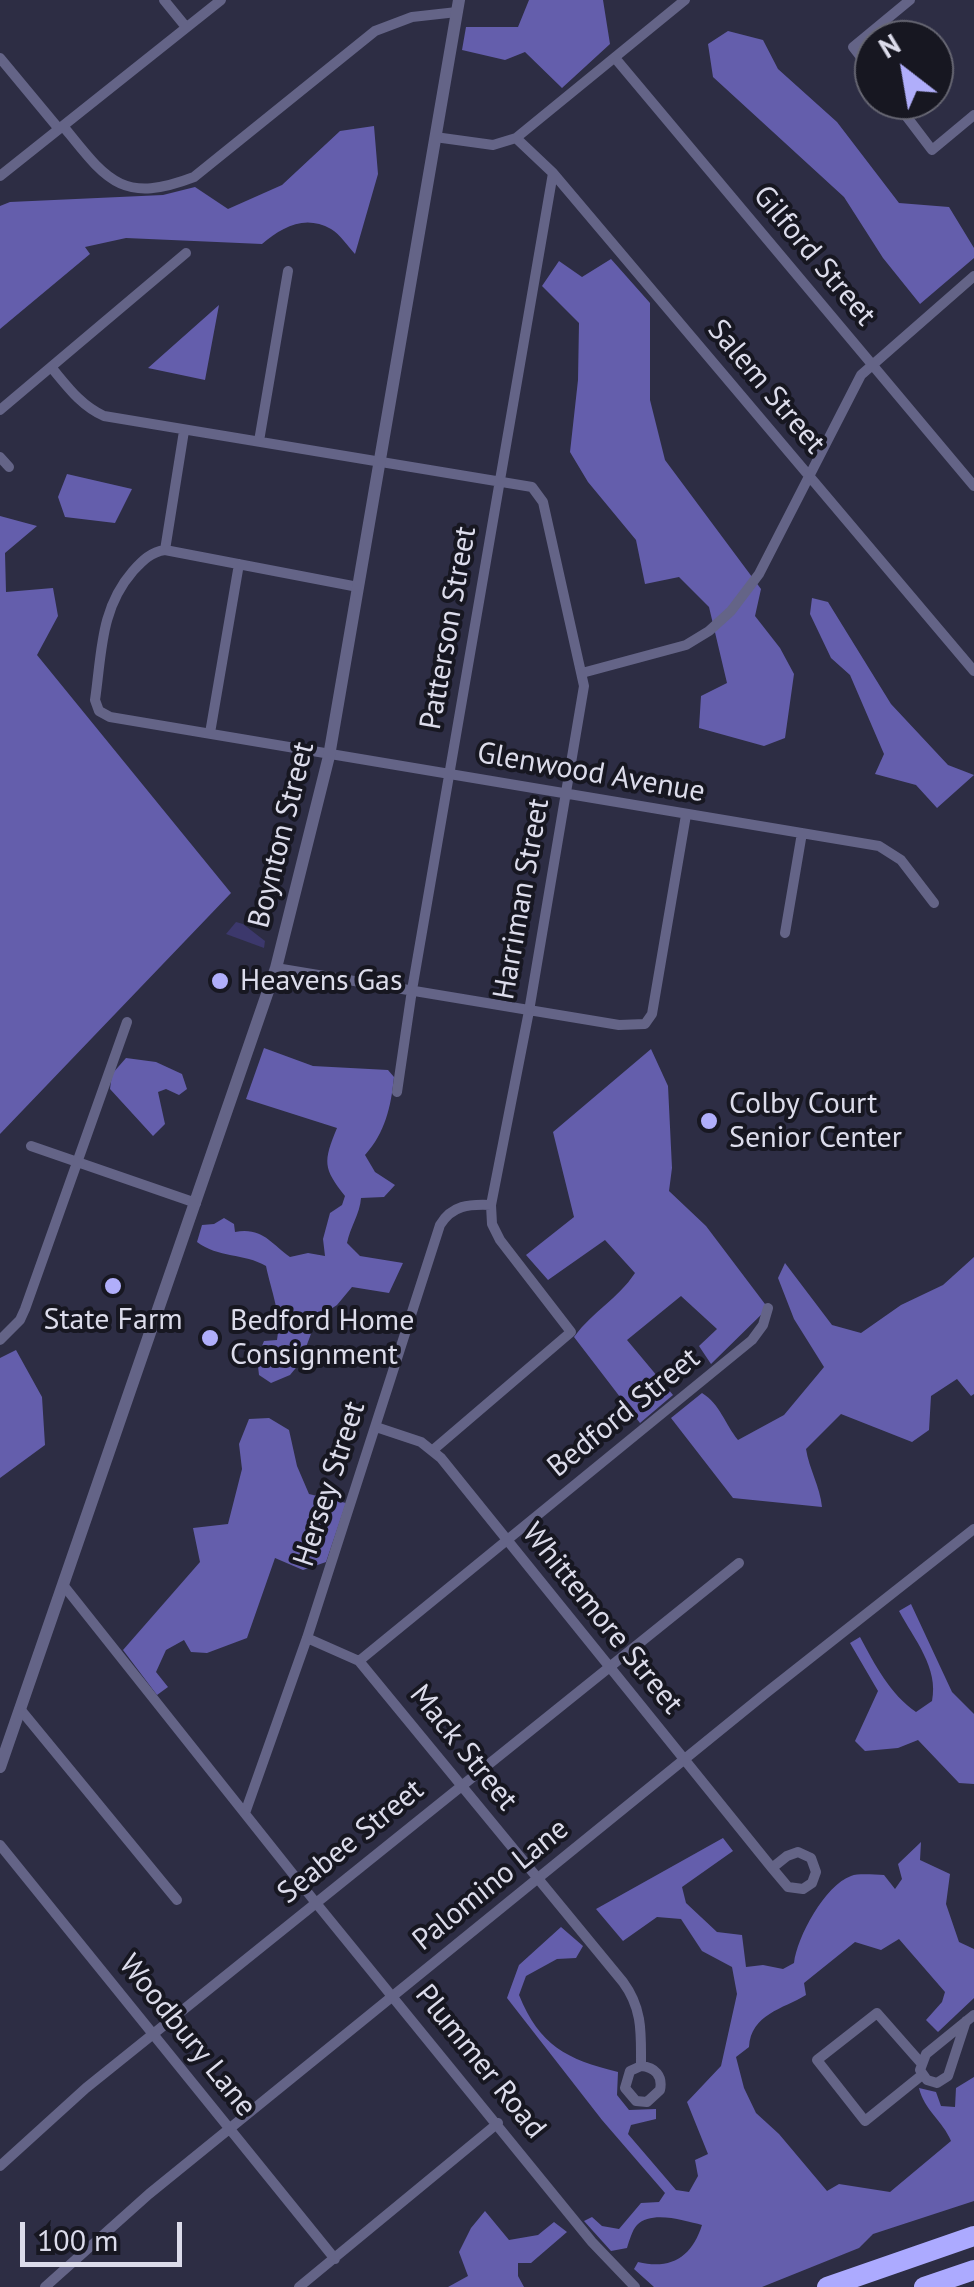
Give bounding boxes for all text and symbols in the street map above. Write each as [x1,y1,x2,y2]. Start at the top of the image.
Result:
north arrow [854,20,954,120]
text: N [872,25,907,66]
street label: Gilford Street [745,179,883,333]
street label: Salem Street [700,313,832,461]
street label: Patterson Street [413,524,485,732]
street label: Glenwood Avenue [474,735,708,811]
street label: Boynton Street [241,738,323,932]
street label: Harriman Street [487,796,557,1002]
place label: Heavens Gas [240,963,403,999]
marker: Heavens Gas [209,970,231,992]
place label: Colby Court Senior Center [729,1086,902,1156]
marker: Colby Court Senior Center [698,1110,720,1132]
marker: State Farm [102,1275,124,1297]
place label: State Farm [43,1302,183,1338]
place label: Bedford Home Consignment [230,1303,414,1374]
marker: Bedford Home Consignment [199,1327,221,1349]
street label: Bedford Street [541,1341,707,1485]
street label: Hersey Street [286,1397,374,1571]
street label: Whittemore Street [514,1516,690,1722]
street label: Mack Street [401,1678,525,1818]
street label: Seabee Street [271,1772,431,1912]
street label: Palomino Lane [406,1811,576,1959]
street label: Woodbury Lane [111,1948,263,2124]
street label: Plummer Road [407,1978,553,2146]
scale bar [25,2202,188,2264]
text: 100 m [37,2220,118,2259]

